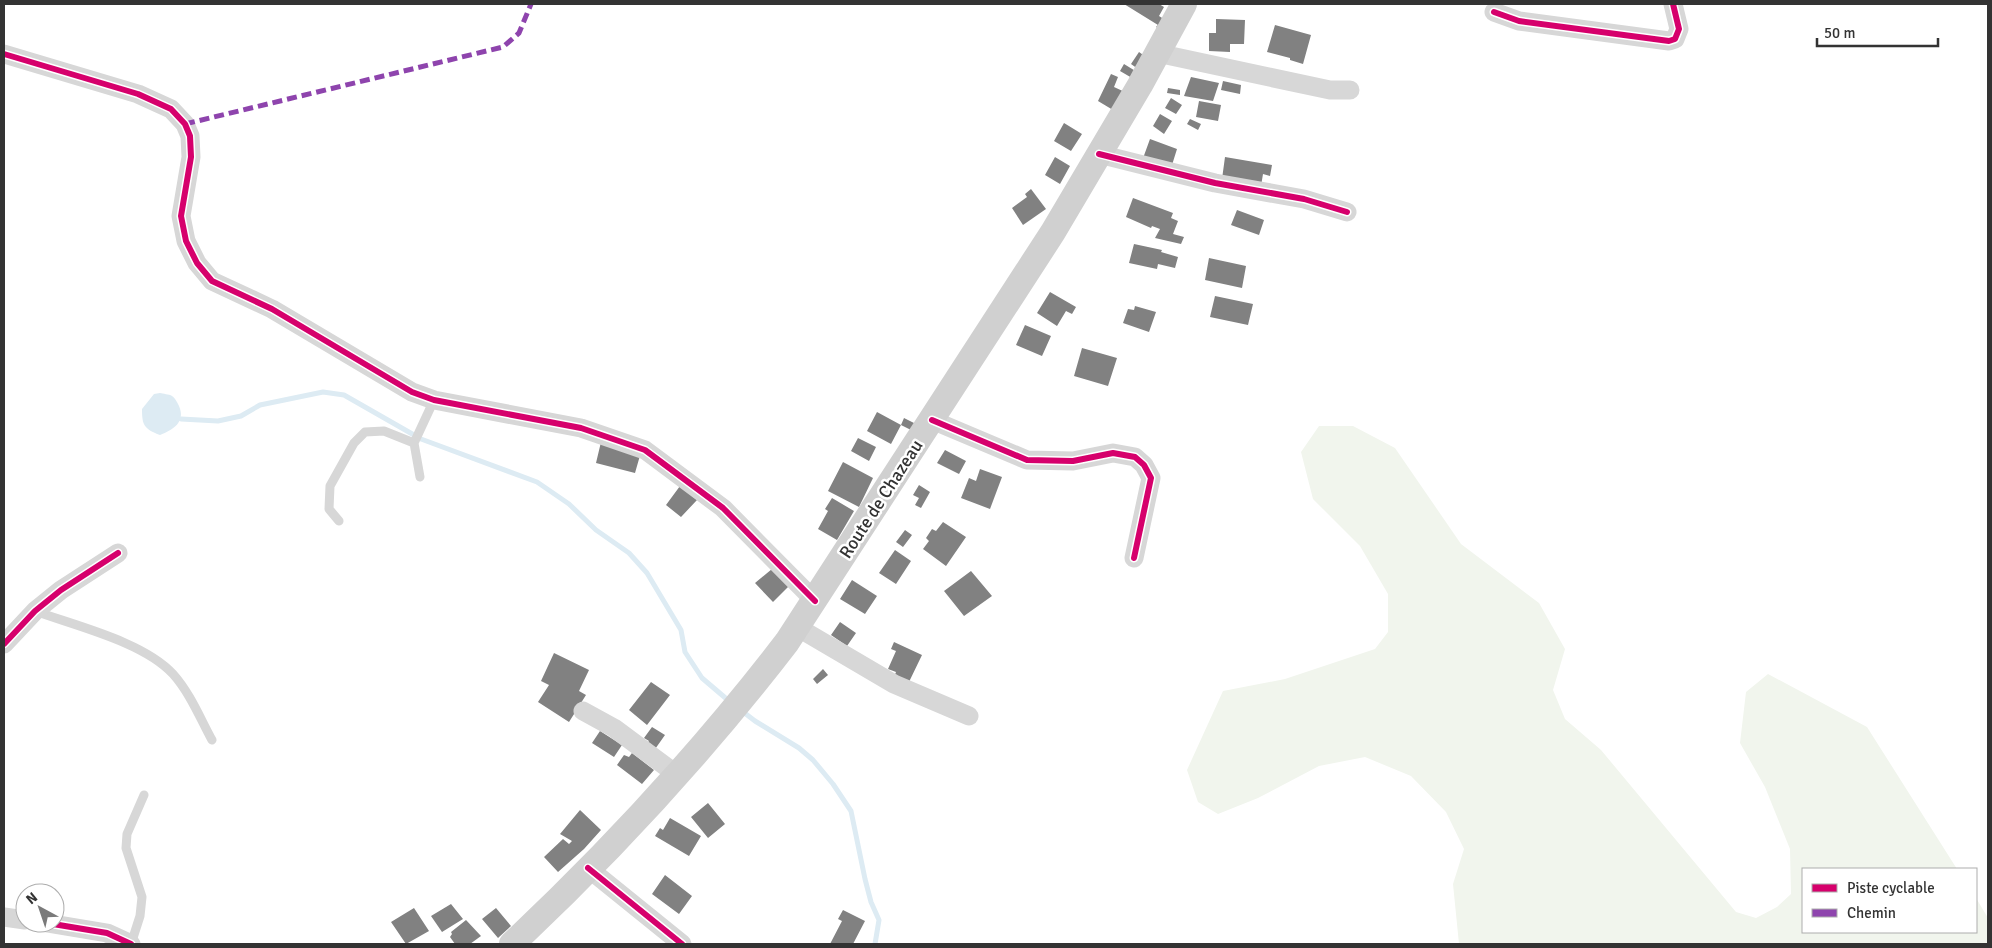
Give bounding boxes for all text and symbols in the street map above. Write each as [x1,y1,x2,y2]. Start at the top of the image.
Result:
scale bar [1817,15,1938,47]
text: 50 m [1824,24,1855,42]
street label: Route de Chazeau [834,436,928,562]
legend [1802,868,1977,933]
text: Piste cyclable [1847,879,1935,897]
north arrow [15,883,65,933]
text: N [23,889,41,908]
text: Chemin [1847,904,1896,922]

